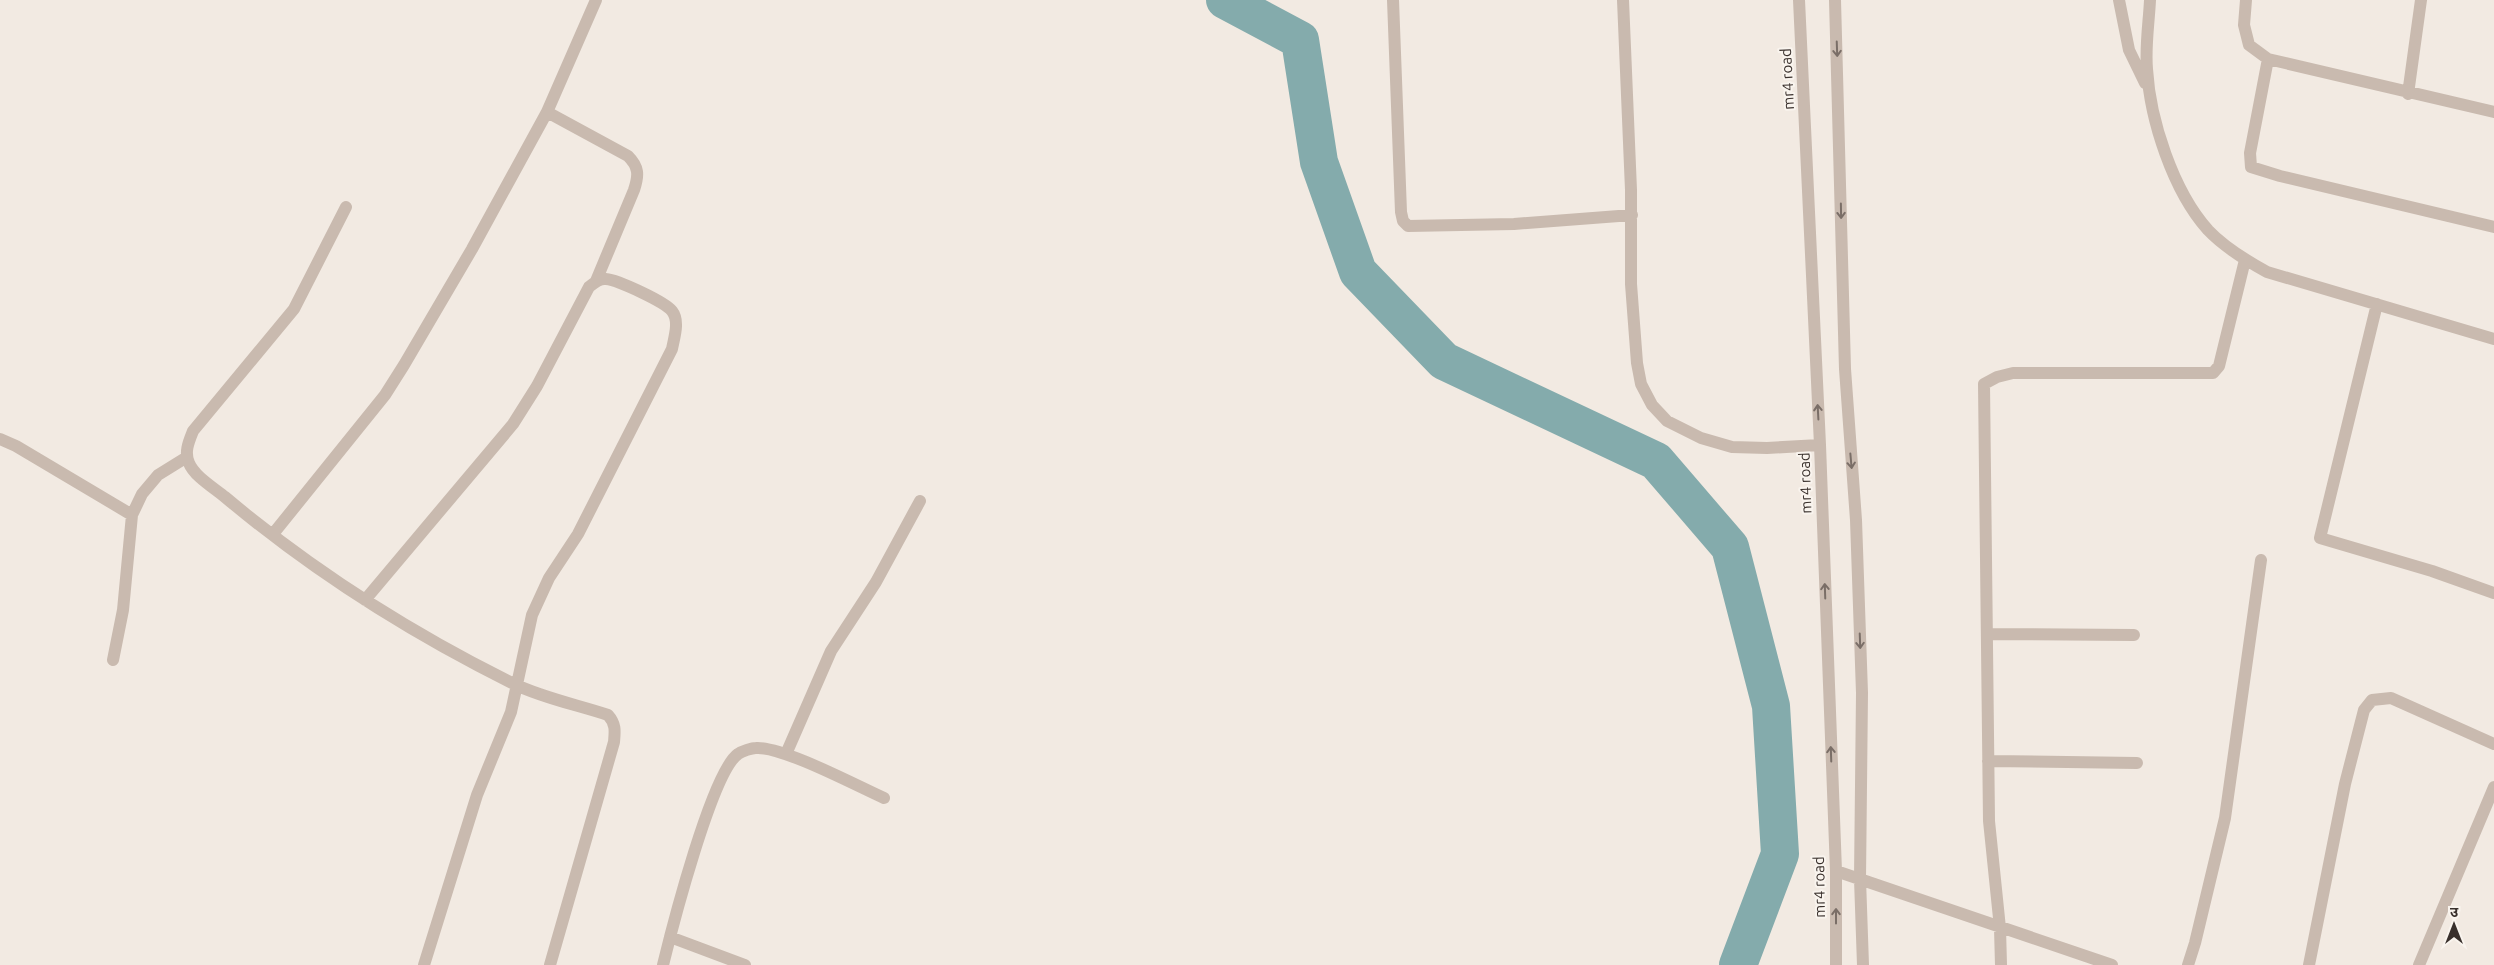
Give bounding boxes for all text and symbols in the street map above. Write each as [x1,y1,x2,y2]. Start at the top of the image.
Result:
one-way arrow [1832,40,1842,56]
street label: mr4 road [1777,48,1797,110]
one-way arrow [1836,202,1846,219]
one-way arrow [1814,404,1823,420]
street label: mr4 road [1795,452,1815,514]
one-way arrow [1846,453,1856,469]
one-way arrow [1821,584,1830,600]
one-way arrow [1855,632,1865,648]
one-way arrow [1827,746,1836,762]
street label: mr4 road [1810,856,1828,918]
north arrow [2429,900,2479,950]
text: उ [2450,904,2459,920]
one-way arrow [1831,909,1841,925]

